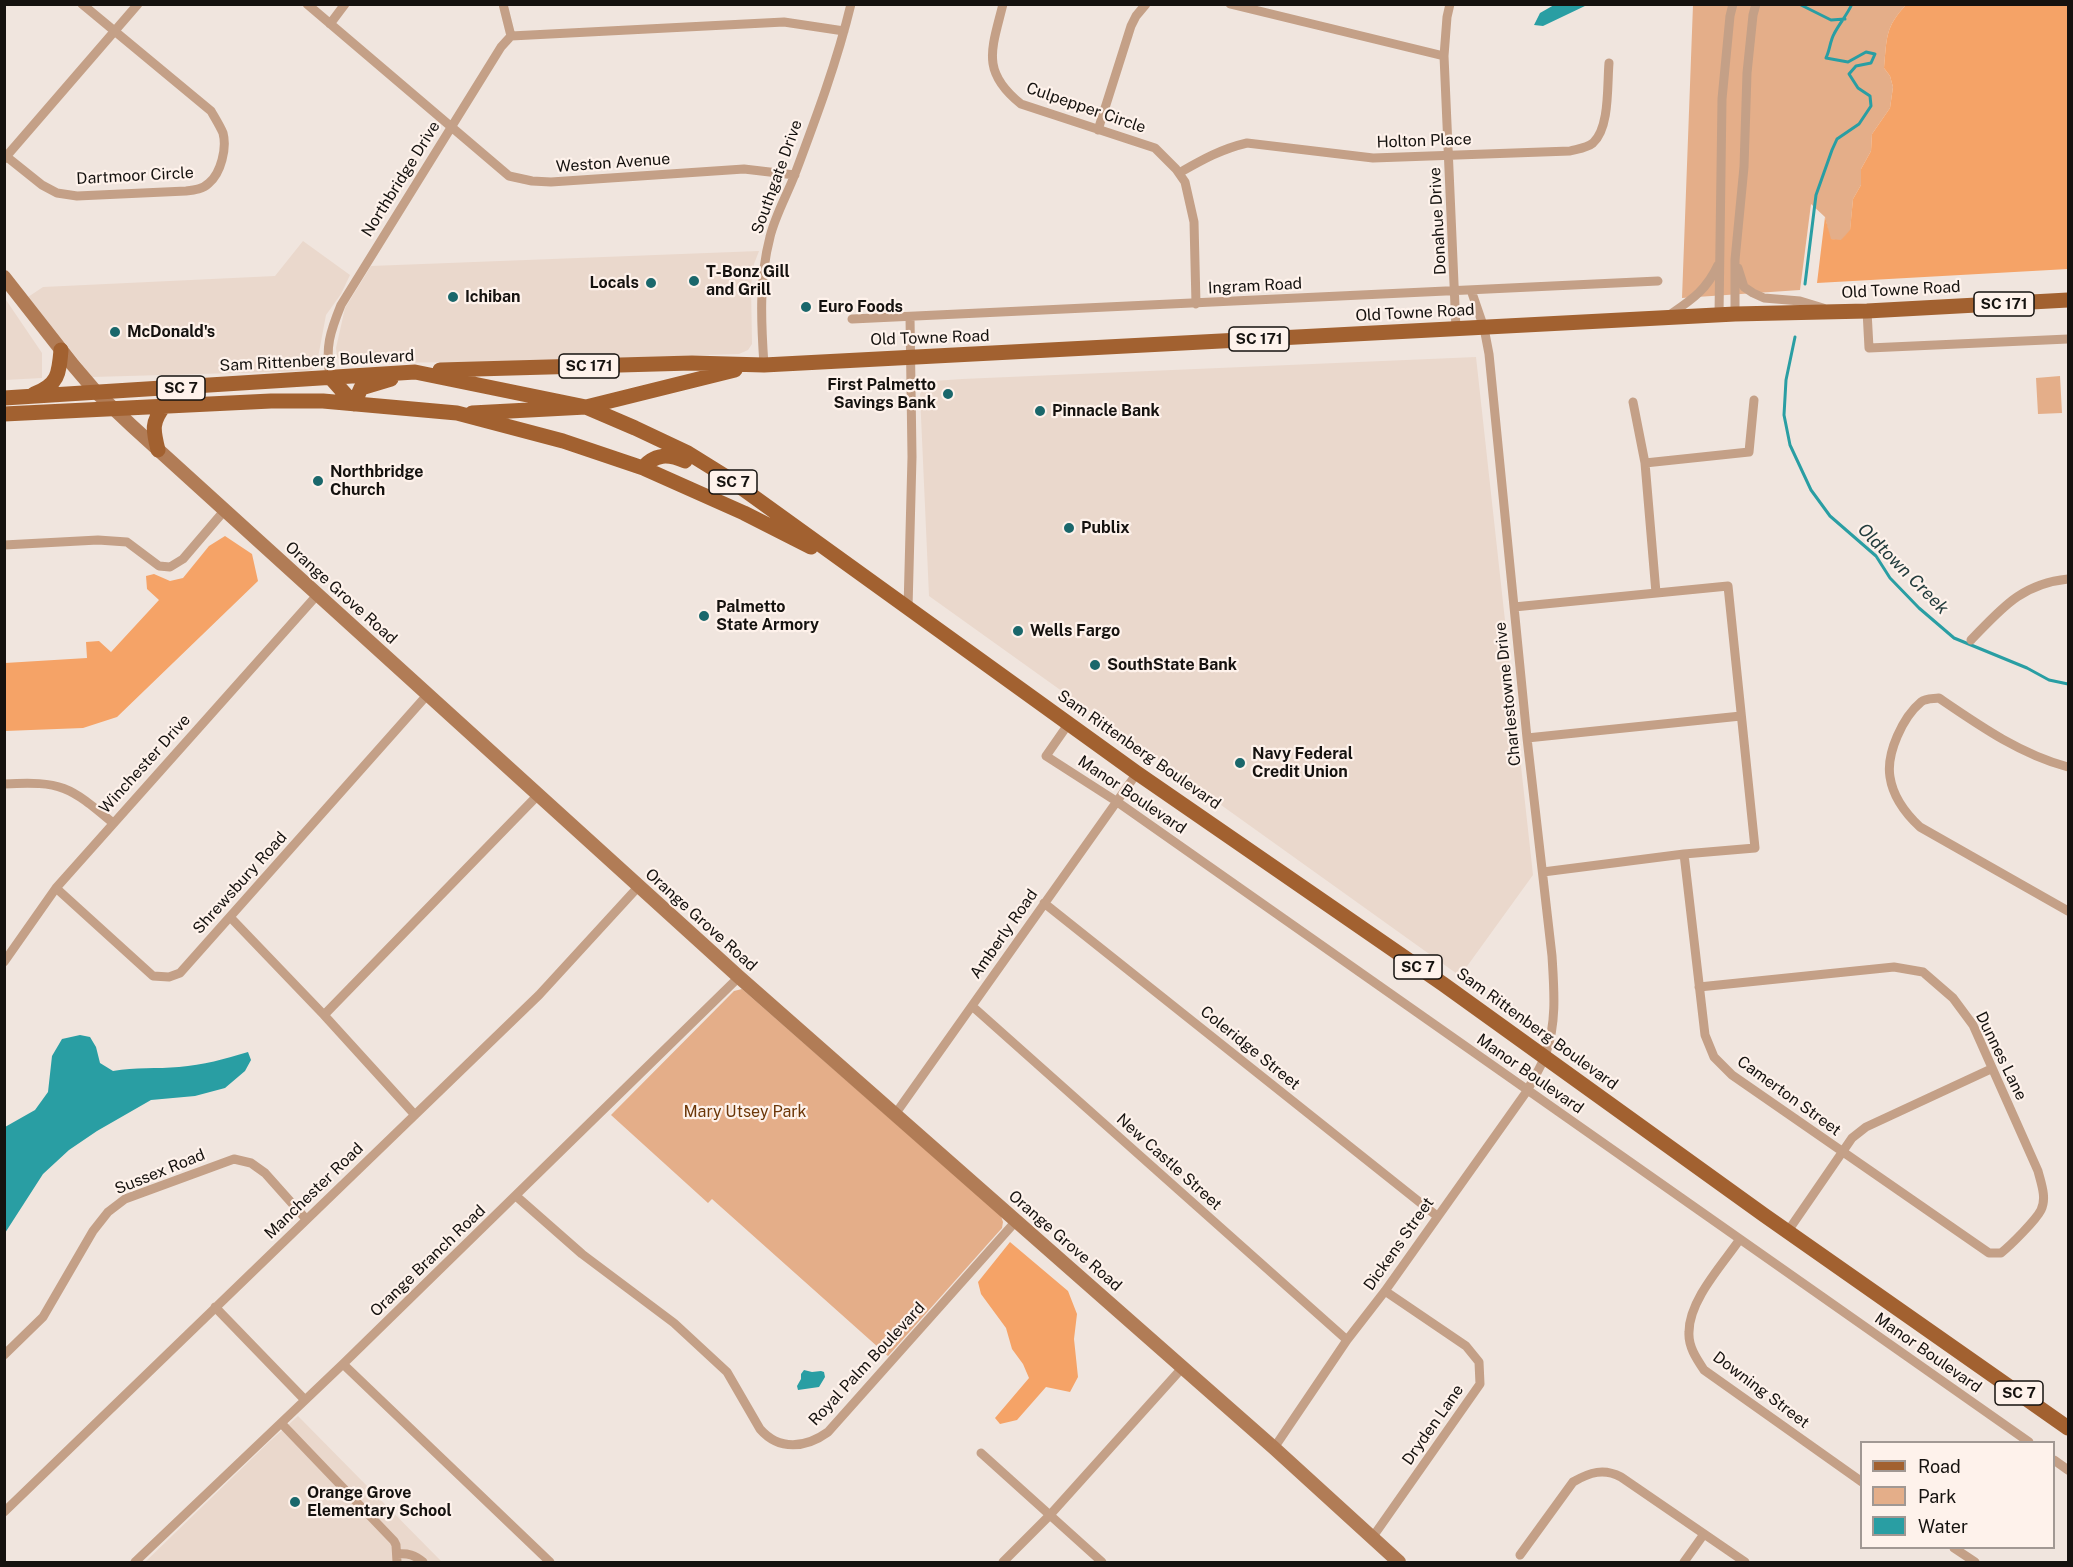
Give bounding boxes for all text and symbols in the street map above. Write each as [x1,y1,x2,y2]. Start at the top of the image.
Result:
street label: Culpepper Circle [1024,79,1148,137]
street label: Southgate Drive [747,117,807,237]
street label: Northbridge Drive [358,118,444,240]
street label: Holton Place [1376,130,1472,152]
street label: Weston Avenue [555,149,671,177]
street label: Dartmoor Circle [76,163,194,189]
street label: Donahue Drive [1426,167,1450,275]
place label: T-Bonz Gill and Grill [706,262,790,300]
place label: Locals [589,273,639,293]
marker: T-Bonz Gill and Grill [687,274,701,288]
street label: Ingram Road [1207,274,1303,298]
marker: Locals [644,276,658,290]
street label: Old Towne Road [1841,277,1961,303]
place label: Ichiban [465,287,520,307]
marker: Ichiban [446,290,460,304]
road number: SC 171 [1974,292,2034,316]
place label: Euro Foods [818,297,903,317]
marker: Euro Foods [799,300,813,314]
street label: Old Towne Road [1355,300,1475,326]
place label: McDonald's [127,322,215,342]
marker: McDonald's [108,325,122,339]
street label: Old Towne Road [870,326,990,350]
road number: SC 171 [1229,327,1289,351]
street label: Sam Rittenberg Boulevard [219,346,415,376]
road number: SC 171 [559,354,619,378]
place label: First Palmetto Savings Bank [827,375,936,413]
road number: SC 7 [157,376,205,400]
marker: First Palmetto Savings Bank [941,387,955,401]
place label: Pinnacle Bank [1052,401,1160,421]
marker: Pinnacle Bank [1033,404,1047,418]
place label: Northbridge Church [330,462,424,500]
road number: SC 7 [709,470,757,494]
marker: Northbridge Church [311,474,325,488]
place label: Publix [1081,518,1130,538]
water label: Oldtown Creek [1853,519,1953,619]
marker: Publix [1062,521,1076,535]
street label: Orange Grove Road [281,538,401,648]
place label: Palmetto State Armory [716,597,819,635]
marker: Palmetto State Armory [697,609,711,623]
place label: Wells Fargo [1030,621,1120,641]
street label: Charlestowne Drive [1491,621,1525,767]
marker: Wells Fargo [1011,624,1025,638]
place label: SouthState Bank [1107,655,1237,675]
marker: SouthState Bank [1088,658,1102,672]
street label: Sam Rittenberg Boulevard [1054,686,1224,814]
street label: Winchester Drive [95,710,195,818]
place label: Navy Federal Credit Union [1252,744,1353,782]
street label: Manor Boulevard [1074,752,1190,838]
marker: Navy Federal Credit Union [1233,756,1247,770]
street label: Shrewsbury Road [189,828,291,938]
street label: Orange Grove Road [641,865,761,975]
street label: Amberly Road [966,886,1042,982]
road number: SC 7 [1394,955,1442,979]
street label: Sam Rittenberg Boulevard [1452,964,1622,1094]
street label: Coleridge Street [1196,1002,1304,1094]
street label: Dunnes Lane [1971,1009,2031,1103]
street label: Manor Boulevard [1473,1030,1587,1118]
street label: Camerton Street [1733,1052,1845,1140]
park label: Mary Utsey Park [683,1102,807,1122]
street label: New Castle Street [1112,1110,1226,1214]
street label: Manchester Road [261,1139,367,1243]
street label: Sussex Road [112,1145,208,1199]
street label: Orange Grove Road [1004,1187,1126,1295]
street label: Dickens Street [1360,1194,1438,1294]
street label: Orange Branch Road [366,1201,490,1321]
street label: Royal Palm Boulevard [805,1298,929,1430]
street label: Manor Boulevard [1871,1309,1985,1397]
street label: Downing Street [1709,1348,1813,1432]
street label: Dryden Lane [1398,1381,1468,1469]
road number: SC 7 [1995,1381,2043,1405]
legend [1860,1441,2055,1549]
text: Road [1918,1456,1961,1477]
place label: Orange Grove Elementary School [307,1483,452,1521]
text: Park [1918,1486,1956,1507]
marker: Orange Grove Elementary School [288,1495,302,1509]
text: Water [1918,1516,1968,1537]

